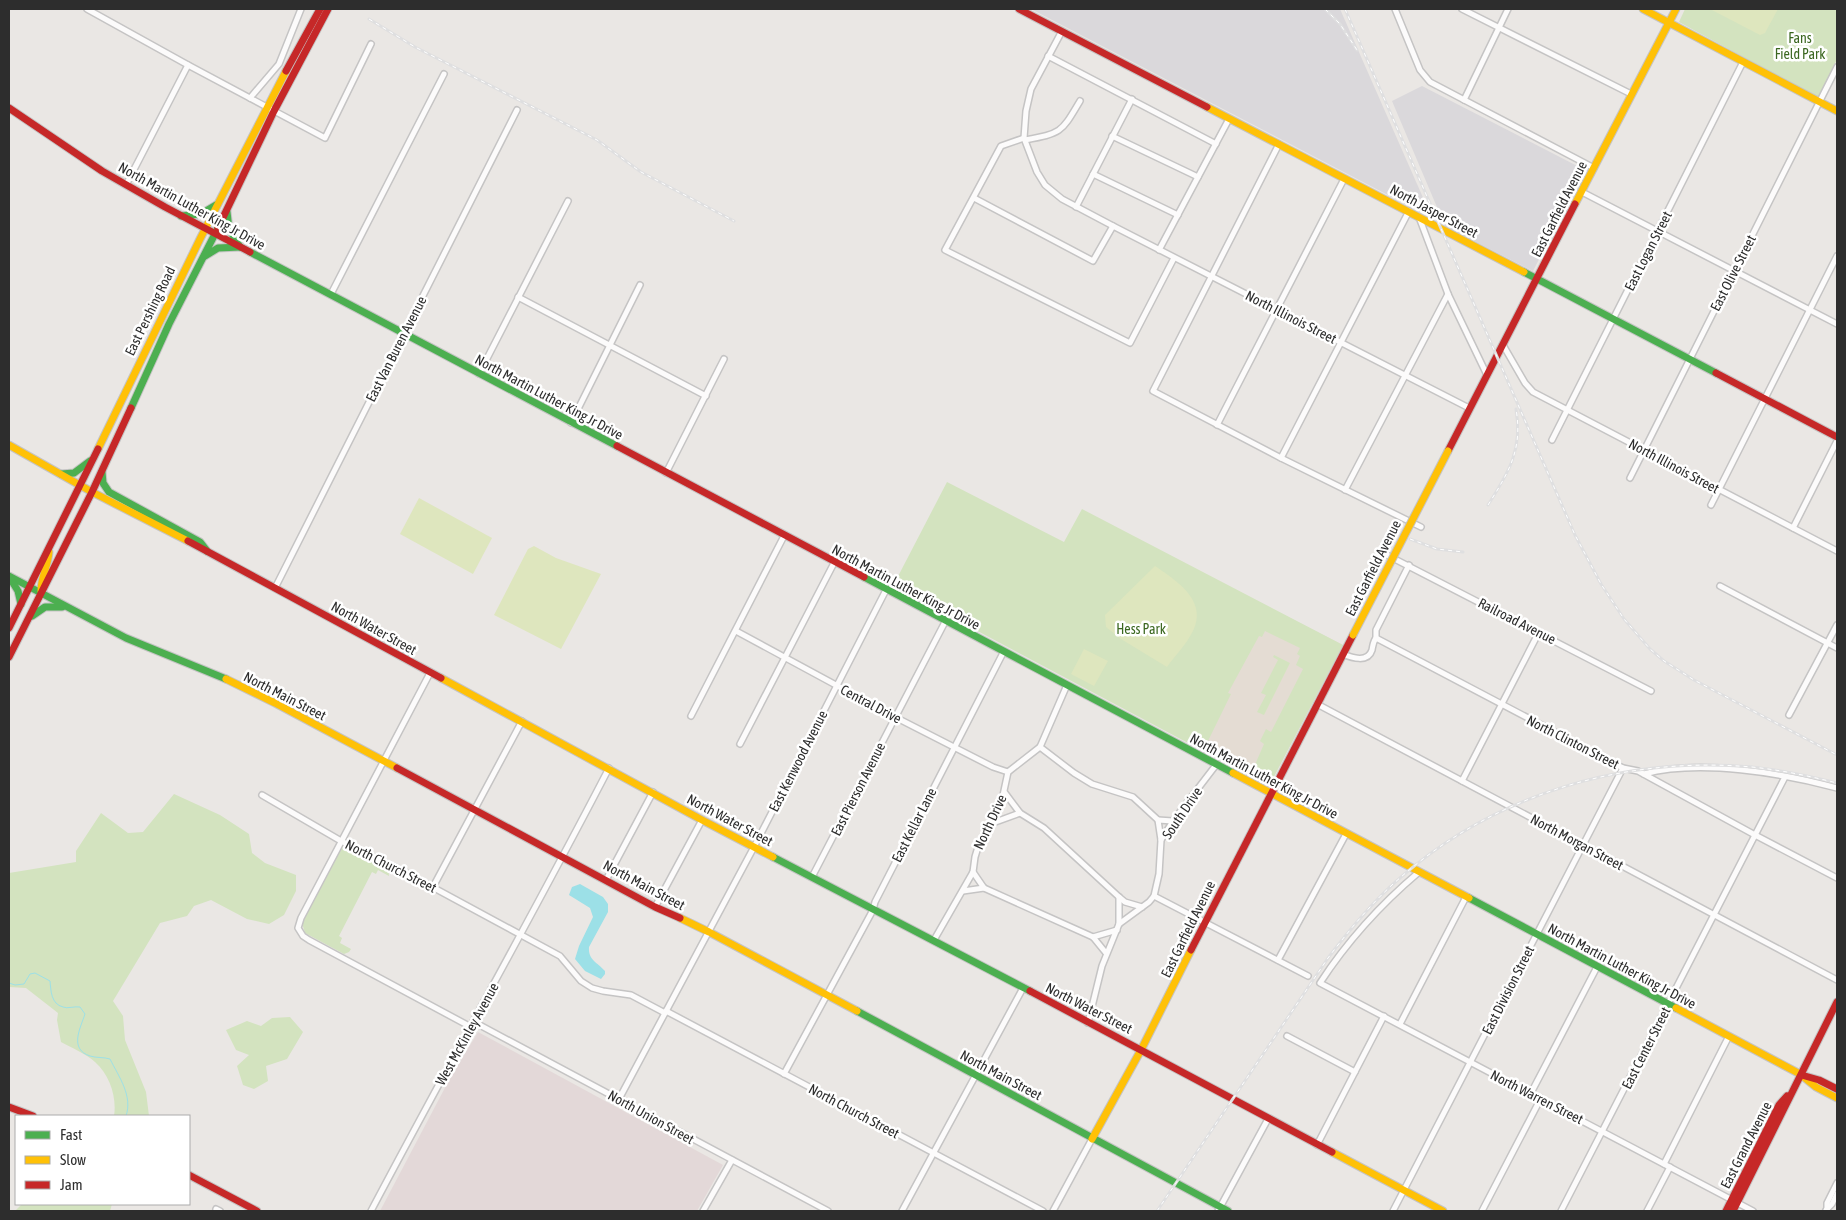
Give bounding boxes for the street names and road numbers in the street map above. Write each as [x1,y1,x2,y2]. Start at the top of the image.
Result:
street label: East Garfield Avenue [1528,158,1590,260]
street label: North Martin Luther King Jr Drive [116,159,268,253]
street label: North Jasper Street [1387,181,1481,241]
street label: East Logan Street [1621,209,1675,293]
street label: East Olive Street [1707,232,1759,314]
street label: East Pershing Road [122,264,178,358]
street label: North Illinois Street [1243,287,1339,347]
street label: East Van Buren Avenue [362,294,430,404]
street label: North Martin Luther King Jr Drive [472,351,626,443]
street label: North Illinois Street [1626,435,1722,497]
street label: East Garfield Avenue [1342,517,1404,619]
street label: North Martin Luther King Jr Drive [829,541,983,633]
street label: Railroad Avenue [1476,595,1558,647]
street label: North Water Street [329,598,419,658]
street label: North Main Street [241,668,329,724]
street label: Central Drive [838,681,904,727]
street label: East Kenwood Avenue [765,708,831,814]
street label: North Clinton Street [1524,712,1622,772]
street label: North Martin Luther King Jr Drive [1187,730,1341,822]
street label: East Pierson Avenue [828,740,888,838]
street label: South Drive [1159,784,1205,842]
street label: East Kellar Lane [888,785,940,865]
street label: North Water Street [684,791,776,849]
street label: North Drive [970,792,1010,852]
street label: North Morgan Street [1528,811,1626,873]
street label: North Church Street [343,836,439,896]
street label: North Main Street [600,857,688,913]
street label: East Garfield Avenue [1158,878,1218,980]
street label: North Martin Luther King Jr Drive [1545,920,1699,1012]
street label: East Division Street [1479,943,1537,1037]
street label: North Water Street [1043,979,1135,1037]
street label: West McKinley Avenue [432,980,502,1088]
street label: East Center Street [1618,1004,1674,1092]
street label: North Main Street [957,1047,1045,1103]
street label: North Warren Street [1488,1067,1586,1127]
street label: North Church Street [806,1080,902,1142]
street label: North Union Street [605,1087,697,1147]
street label: East Grand Avenue [1717,1099,1775,1191]

